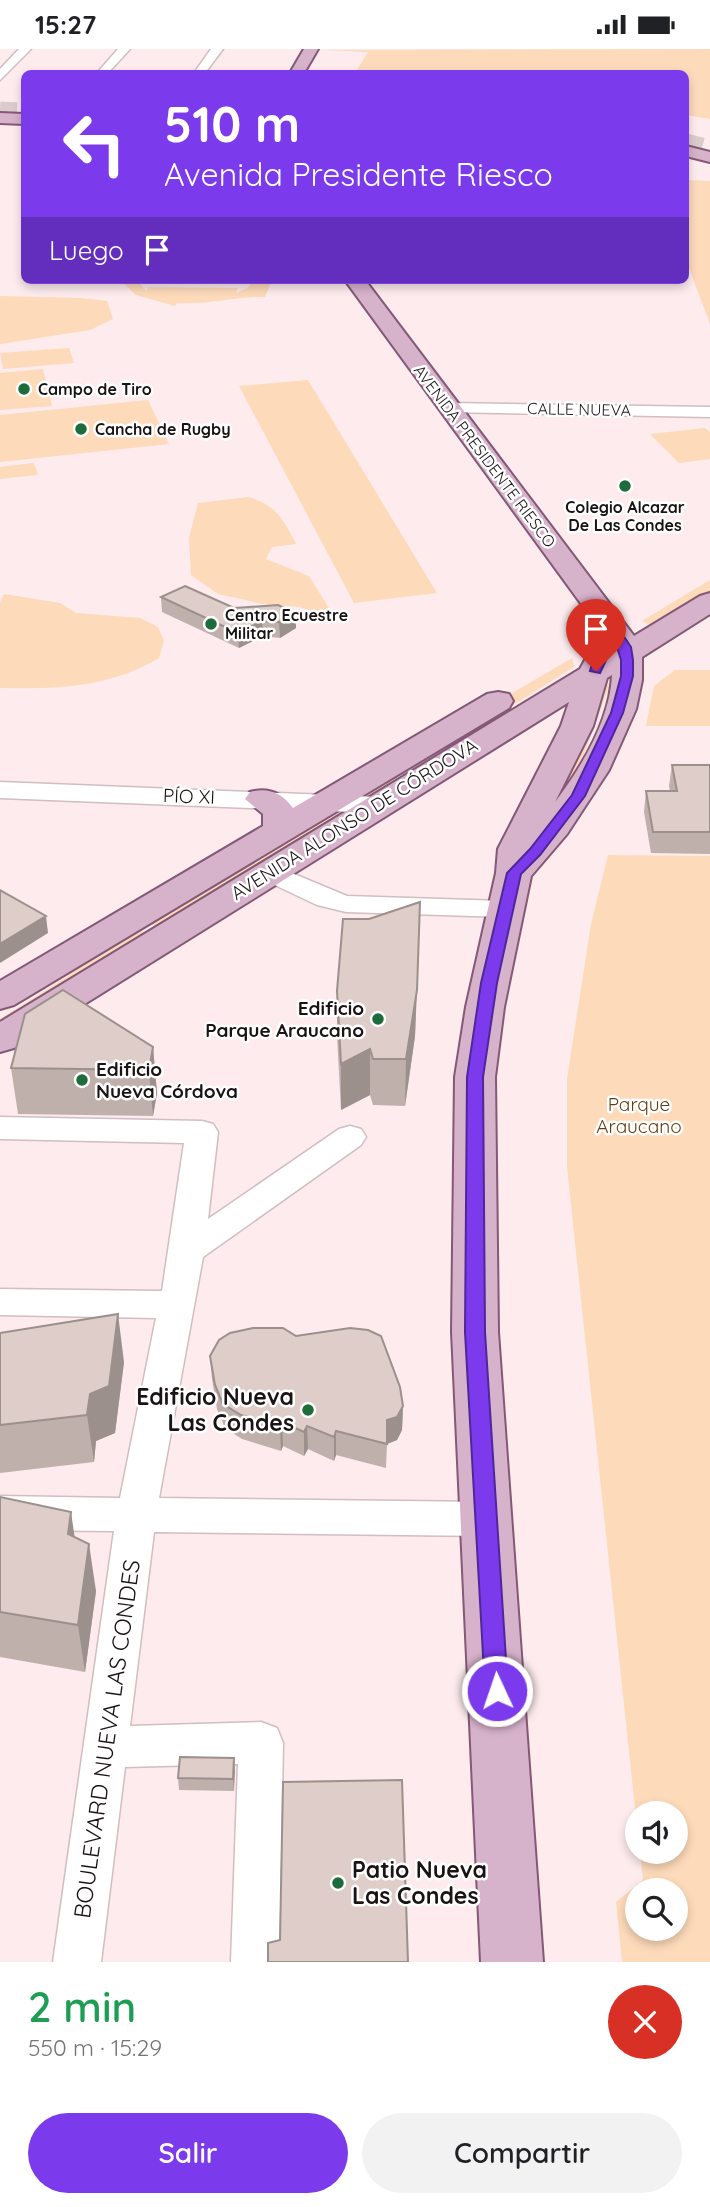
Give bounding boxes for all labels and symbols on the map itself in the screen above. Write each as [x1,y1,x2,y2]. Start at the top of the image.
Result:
street label: AVENIDA PRESIDENTE RIESCO [410,361,560,551]
place label: Campo de Tiro [38,379,152,399]
marker: Campo de Tiro [16,381,32,397]
street label: CALLE NUEVA [527,398,631,420]
place label: Cancha de Rugby [95,419,231,439]
marker: Cancha de Rugby [73,421,89,437]
marker: Colegio Alcazar De Las Condes [617,478,633,494]
place label: Colegio Alcazar De Las Condes [565,497,685,535]
pin [566,599,626,671]
place label: Centro Ecuestre Militar [225,605,348,643]
marker: Centro Ecuestre Militar [203,616,219,632]
street label: AVENIDA ALONSO DE CÓRDOVA [226,733,482,905]
street label: PÍO XI [163,783,215,809]
place label: Edificio Parque Araucano [205,996,364,1042]
marker: Edificio Parque Araucano [370,1011,386,1027]
place label: Edificio Nueva Córdova [96,1057,238,1103]
marker: Edificio Nueva Córdova [74,1072,90,1088]
park label: Parque Araucano [596,1092,682,1138]
place label: Edificio Nueva Las Condes [136,1382,294,1437]
marker: Edificio Nueva Las Condes [300,1402,316,1418]
street label: BOULEVARD NUEVA LAS CONDES [67,1558,146,1920]
position arrow [460,1654,534,1728]
place label: Patio Nueva Las Condes [352,1855,487,1910]
marker: Patio Nueva Las Condes [330,1875,346,1891]

